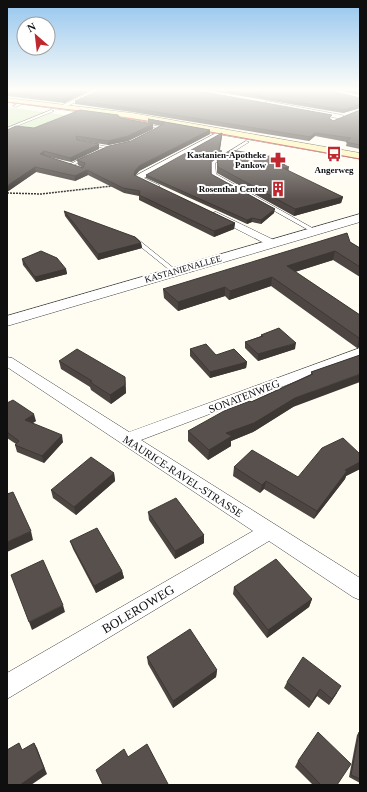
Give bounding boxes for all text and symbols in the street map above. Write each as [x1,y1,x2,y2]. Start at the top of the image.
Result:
north arrow [16,16,56,56]
text: N [25,20,38,34]
bus stop icon: Angerweg [325,145,343,163]
place label: Kastanien-Apotheke Pankow [187,150,266,170]
pharmacy icon: Kastanien-Apotheke Pankow [269,151,287,169]
place label: Angerweg [315,165,354,175]
building icon: Rosenthal Center [269,180,287,198]
place label: Rosenthal Center [199,184,266,194]
street label: KASTANIENALLEE [144,253,223,285]
street label: SONATENWEG [207,377,281,415]
street label: MAURICE-RAVEL-STRASSE [121,433,245,519]
street label: BOLEROWEG [99,582,177,636]

